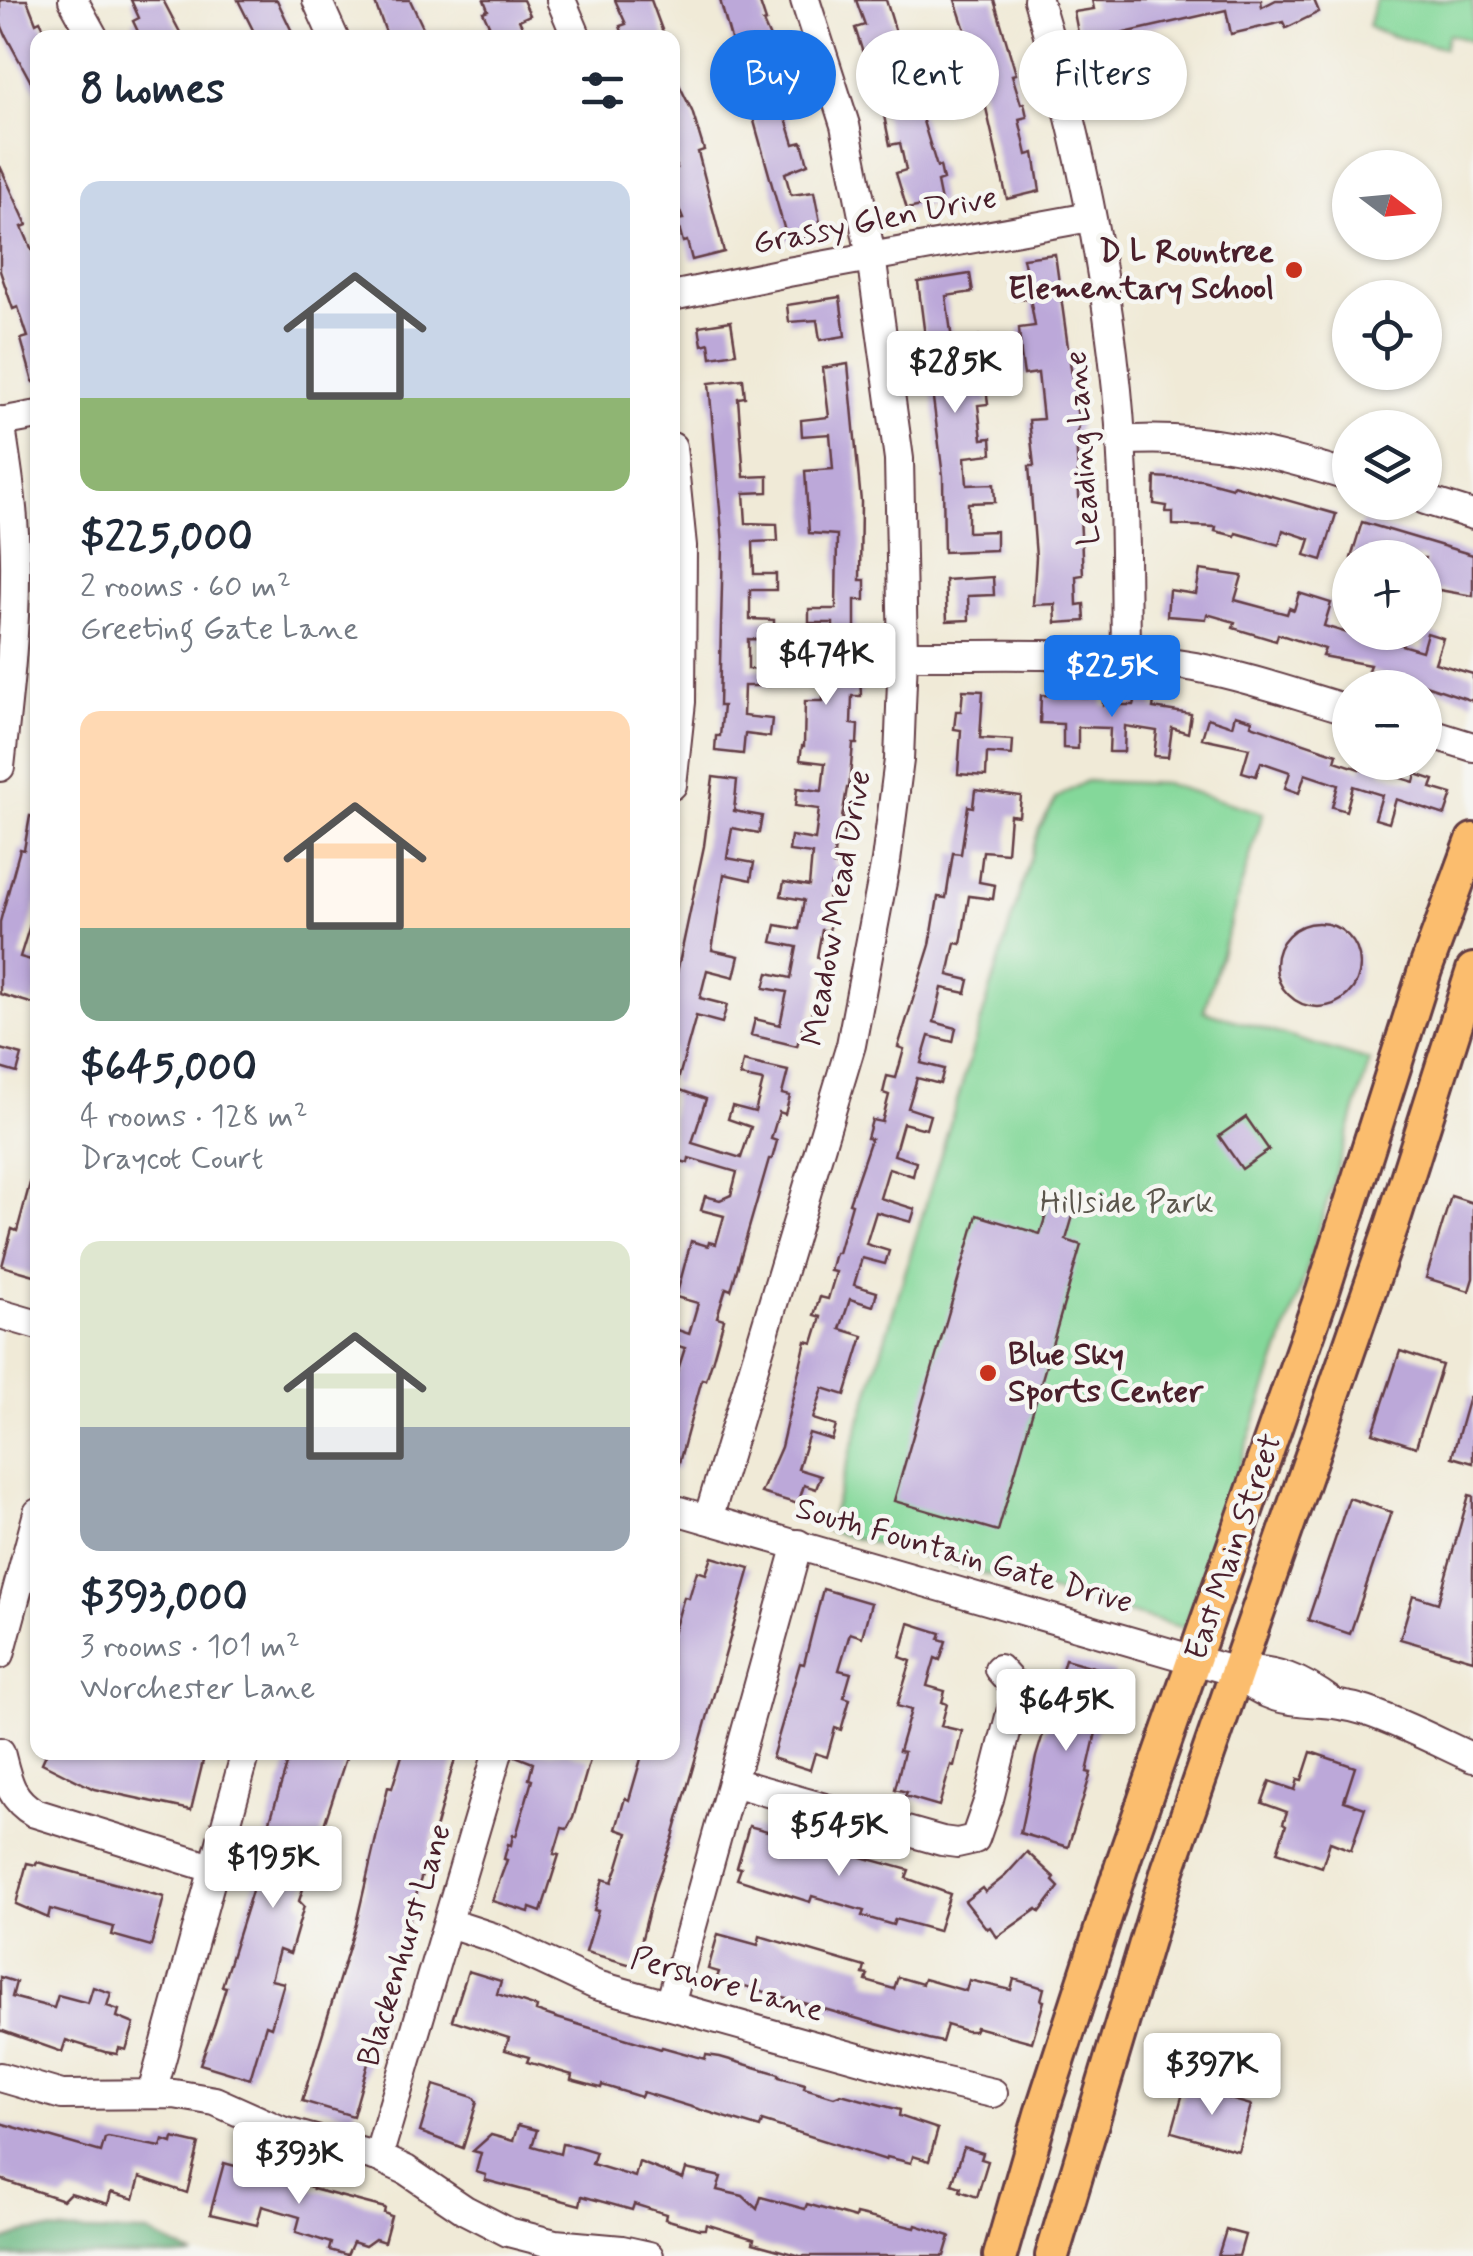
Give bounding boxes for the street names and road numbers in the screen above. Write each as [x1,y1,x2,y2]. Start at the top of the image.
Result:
street label: Grassy Glen Drive [749,177,1001,265]
street label: Leading Lane [1055,349,1111,547]
street label: Meadow Mead Drive [792,767,882,1049]
street label: East Main Street [1176,1428,1292,1666]
street label: South Fountain Gate Drive [791,1488,1137,1624]
street label: Blackenhurst Lane [348,1819,462,2071]
street label: Pershore Lane [626,1937,828,2033]

